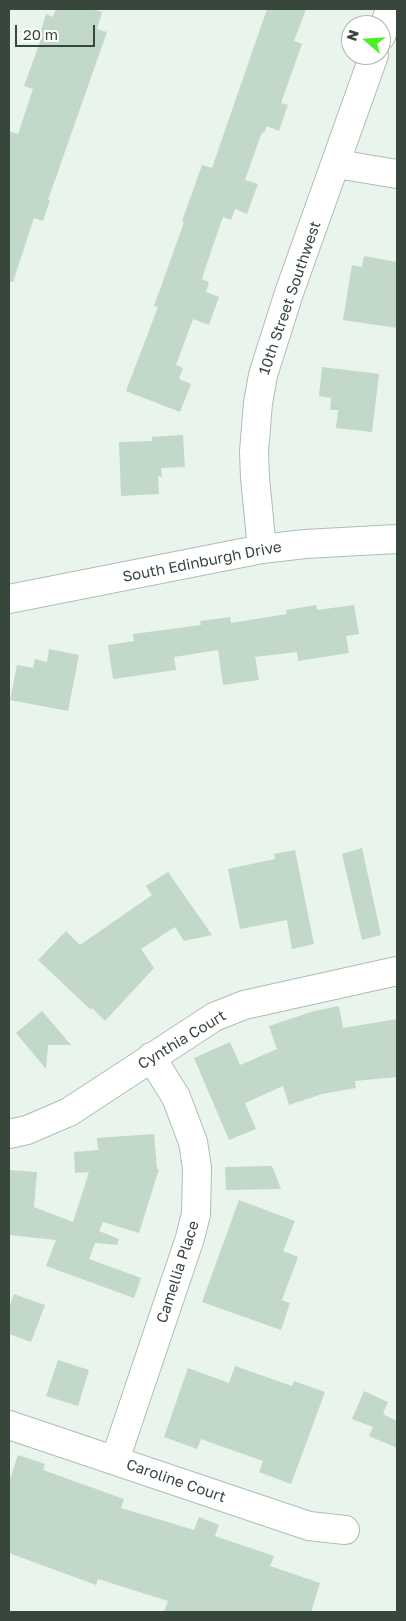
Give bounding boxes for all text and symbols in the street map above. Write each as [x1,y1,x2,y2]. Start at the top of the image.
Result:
scale bar [18,15,98,47]
north arrow [341,15,391,65]
text: 20 m [23,25,58,43]
text: N [343,27,362,43]
street label: 10th Street Southwest [255,219,325,377]
street label: South Edinburgh Drive [121,538,283,586]
street label: Cynthia Court [135,1007,229,1073]
street label: Camellia Place [153,1219,203,1325]
street label: Caroline Court [124,1456,228,1506]

